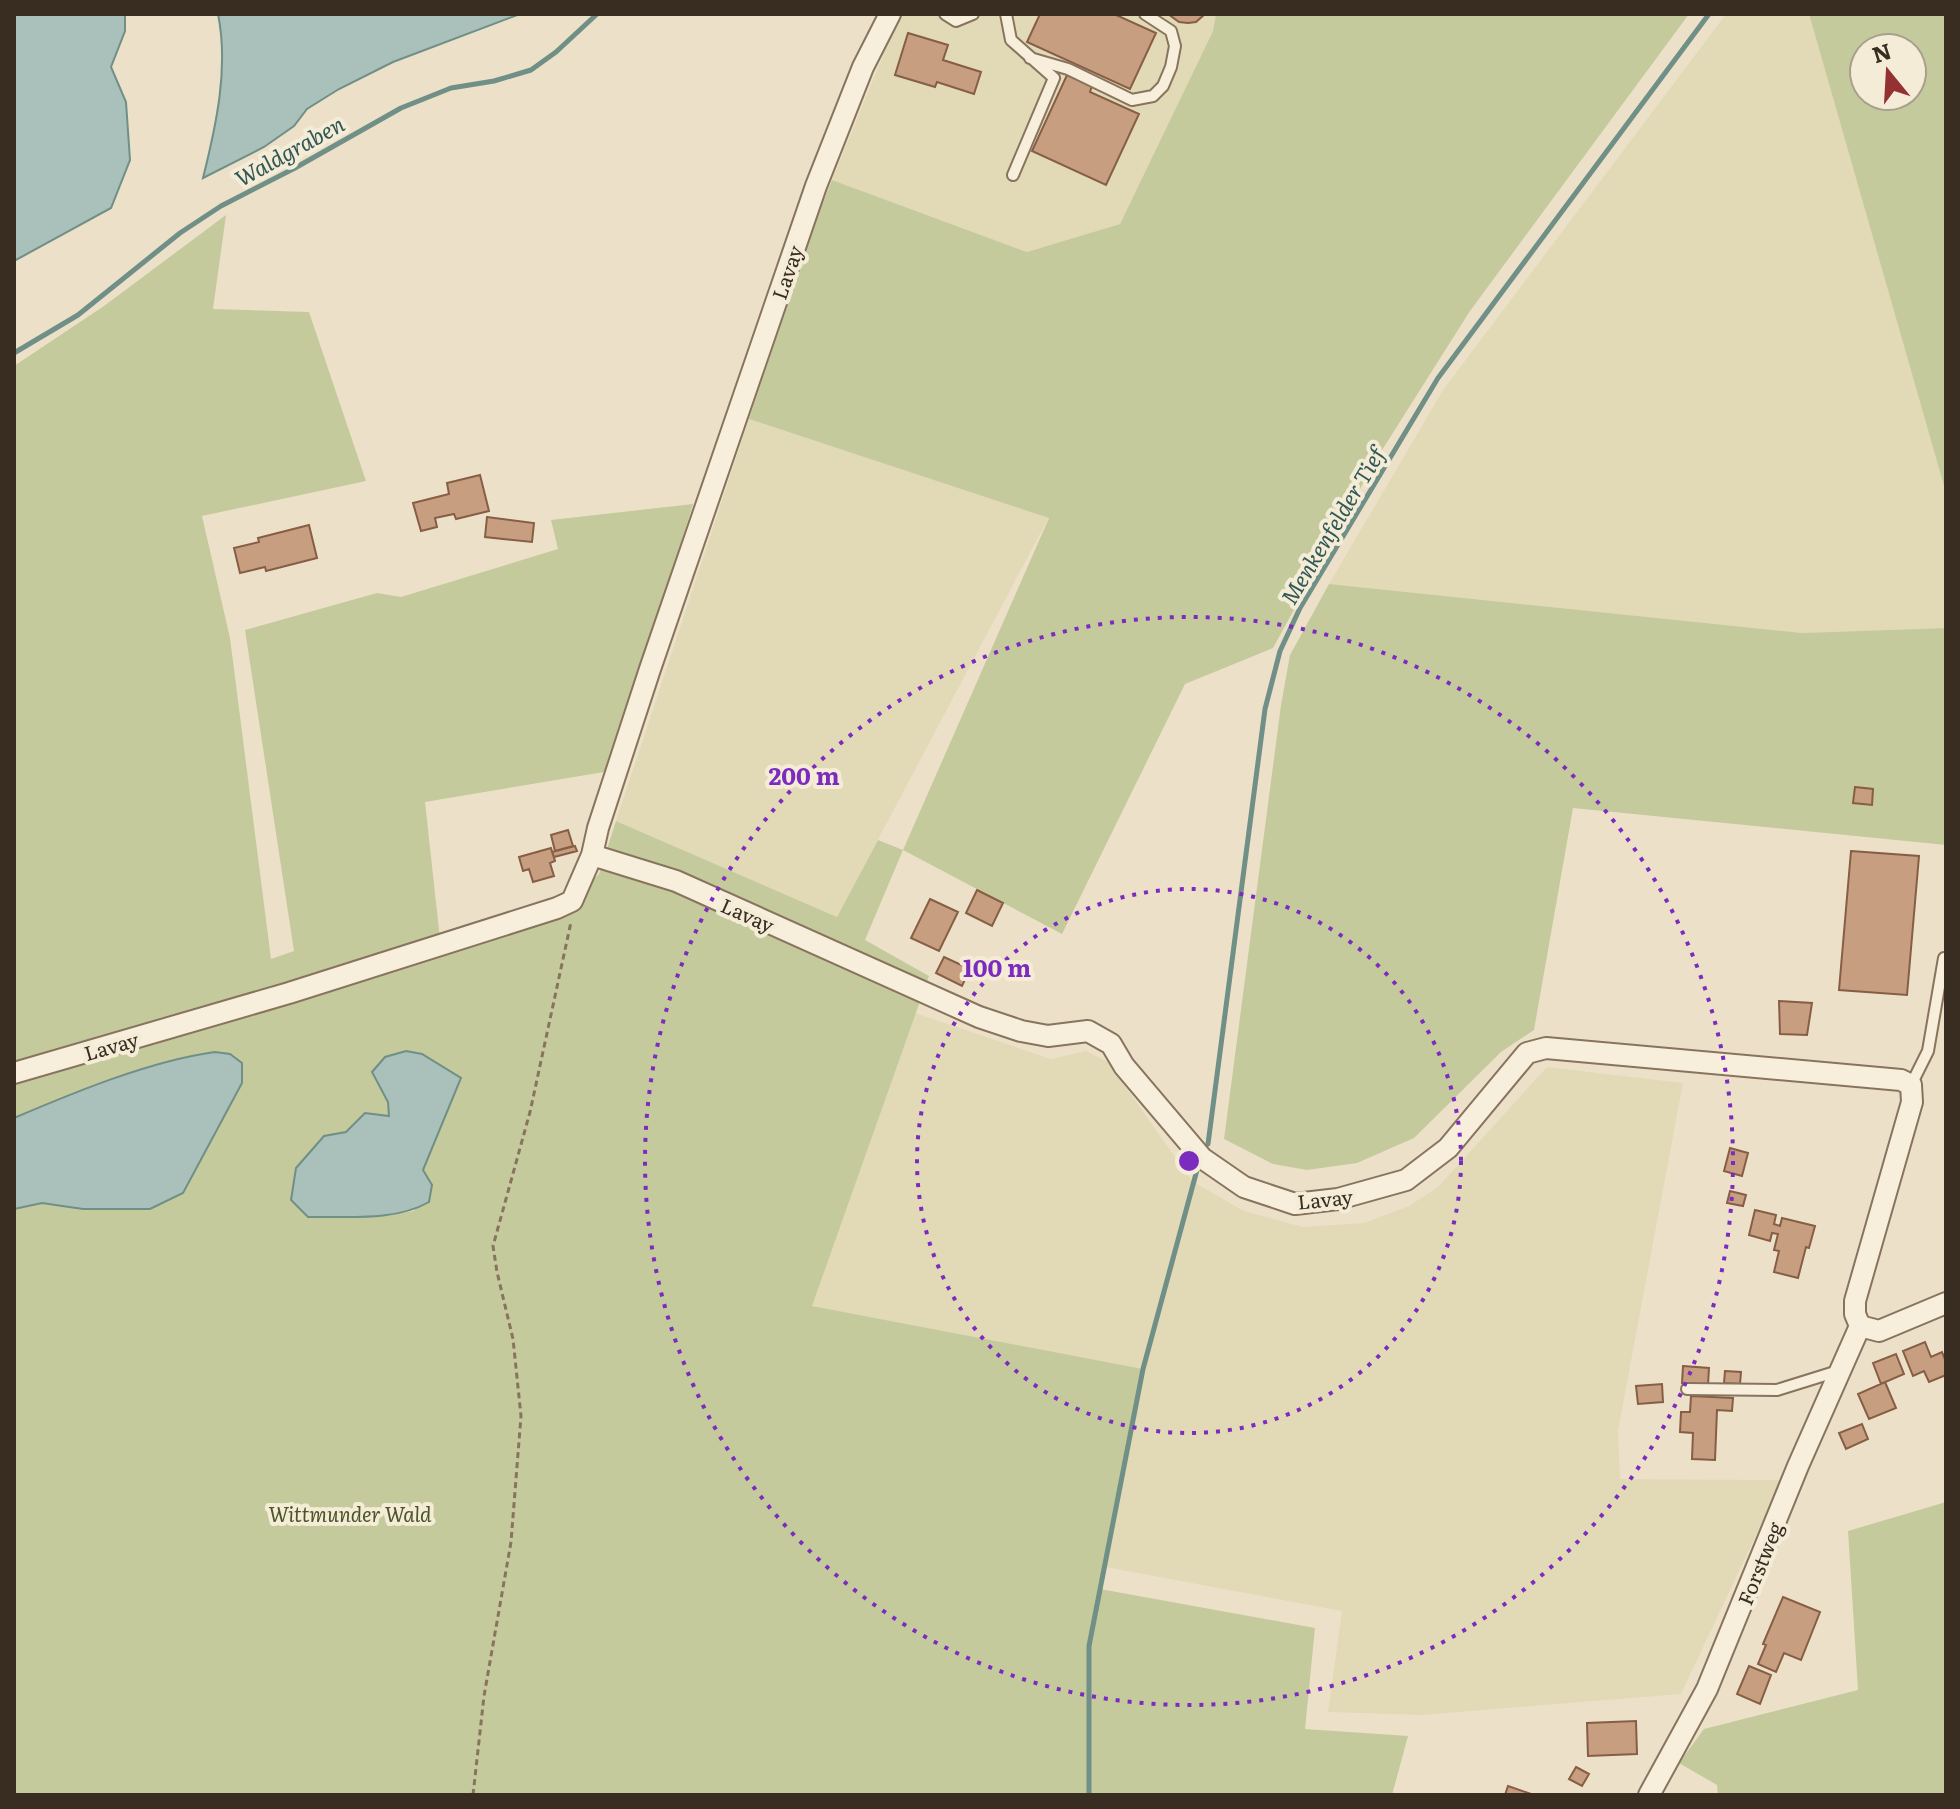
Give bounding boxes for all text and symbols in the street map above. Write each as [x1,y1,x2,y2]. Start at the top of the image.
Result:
north arrow [1848,32,1928,112]
text: N [1867,33,1895,70]
water label: Waldgraben [228,106,350,194]
street label: Lavay [763,240,809,303]
water label: Menkenfelder Tief [1272,438,1394,610]
text: 200 m [768,757,840,792]
street label: Lavay [717,889,780,939]
text: 100 m [963,949,1031,984]
street label: Lavay [80,1023,142,1067]
centre of rings [1175,1147,1203,1175]
street label: Lavay [1296,1180,1355,1216]
park label: Wittmunder Wald [269,1498,432,1528]
street label: Forstweg [1729,1516,1790,1609]

